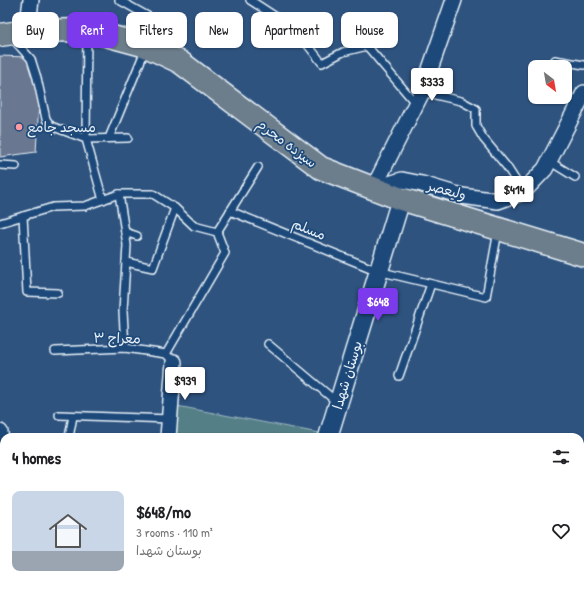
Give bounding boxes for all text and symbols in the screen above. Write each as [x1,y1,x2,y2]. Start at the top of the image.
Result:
chip: Buy [12,12,59,48]
chip: Rent [67,12,118,48]
chip: Filters [126,12,187,48]
chip: New [195,12,243,48]
chip: Apartment [251,12,333,48]
chip: House [341,12,398,48]
north arrow [528,60,572,104]
map controls [528,60,572,104]
pin: $333 [408,68,456,102]
text: $333 [420,72,444,90]
street label: سیزده محرم [252,114,321,174]
place label: مسجد جامع [27,117,96,138]
marker: مسجد جامع [14,122,24,132]
street label: ولیعصر [425,175,469,204]
pin: $414 [490,176,538,210]
text: $414 [503,180,525,198]
street label: مسلم [289,213,329,246]
pin: $648 [354,288,402,322]
text: $648 [367,292,389,310]
street label: معراج ۳ [93,328,141,348]
street label: بوستان شهدا [327,338,366,412]
pin: $939 [161,367,209,401]
text: $939 [174,371,196,389]
text: 4 homes [12,446,61,469]
icon: filters [550,446,572,468]
text: $648/mo [136,500,191,523]
icon: home [44,507,92,555]
icon: heart [550,520,572,542]
text: 3 rooms · 110 m² [136,523,213,541]
text: بوستان شهدا [136,541,202,559]

